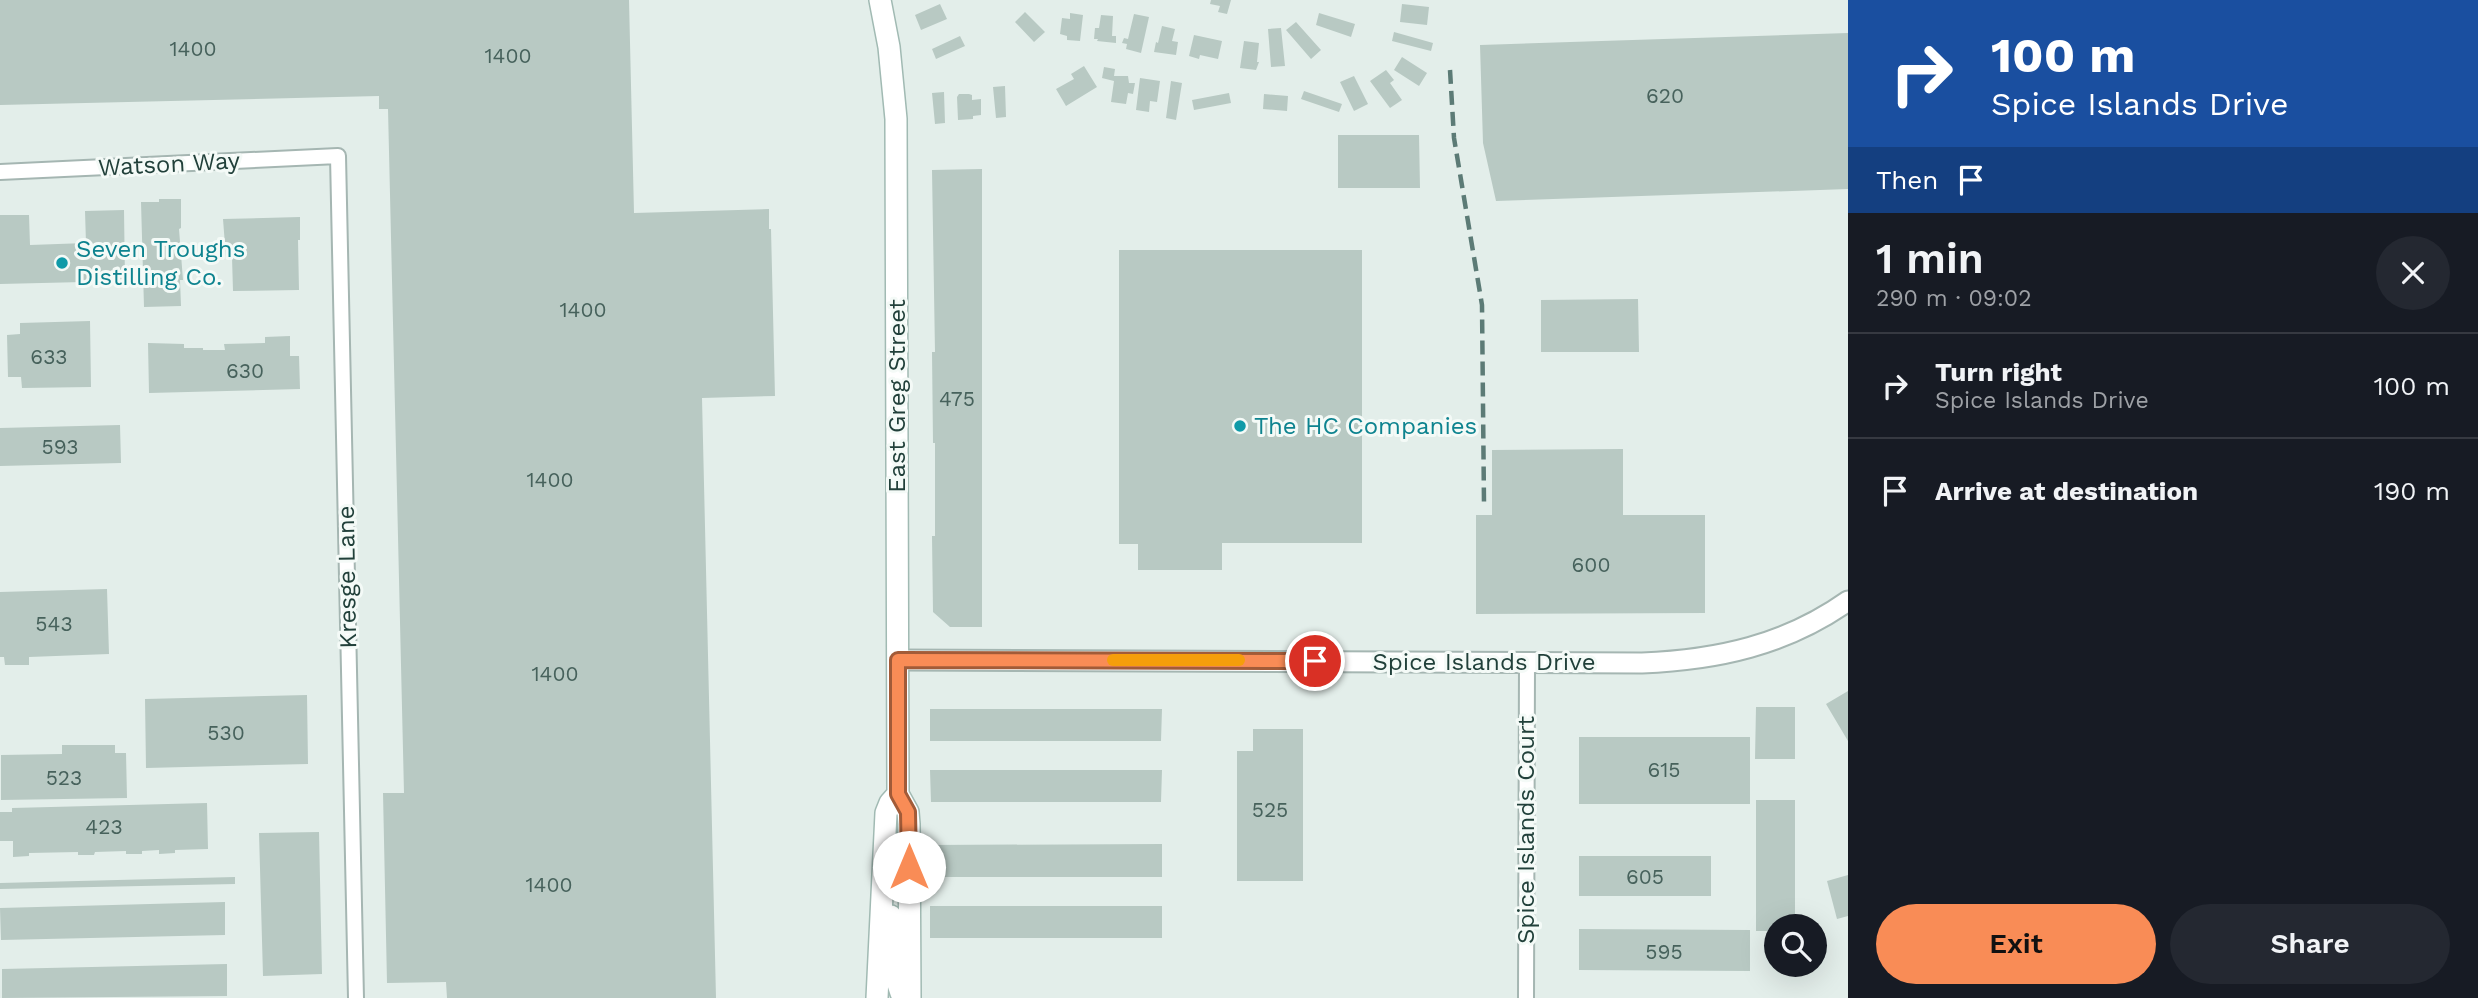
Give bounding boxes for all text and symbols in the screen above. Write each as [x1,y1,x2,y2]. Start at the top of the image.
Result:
text: 100 m [1991,26,2135,84]
icon: right [1876,28,1967,119]
house number: 1400 [169,36,217,61]
house number: 1400 [484,43,532,68]
house number: 620 [1646,83,1684,108]
text: Spice Islands Drive [1991,85,2288,123]
street label: Watson Way [97,146,241,182]
icon: arrive [1952,161,1990,199]
text: Then [1876,165,1938,195]
text: 1 min [1876,234,1984,283]
place label: Seven Troughs Distilling Co. [76,235,245,291]
button: close [2376,236,2450,310]
marker: Seven Troughs Distilling Co. [54,255,70,271]
text: 290 m · 09:02 [1876,285,2032,312]
house number: 1400 [559,297,607,322]
street label: East Greg Street [883,299,911,493]
house number: 633 [30,344,68,369]
text: Turn right [1935,357,2062,387]
house number: 630 [226,358,264,383]
icon: right [1876,367,1914,405]
text: 100 m [2374,371,2450,401]
house number: 475 [939,386,975,411]
text: Spice Islands Drive [1935,387,2149,414]
place label: The HC Companies [1254,412,1477,440]
marker: The HC Companies [1232,418,1248,434]
house number: 593 [41,434,79,459]
house number: 1400 [526,467,574,492]
icon: arrive [1876,472,1914,510]
text: Arrive at destination [1935,476,2198,506]
text: 190 m [2374,476,2450,506]
street label: Kresge Lane [332,505,362,649]
house number: 600 [1572,552,1610,577]
house number: 543 [35,611,73,636]
pin [1285,631,1345,691]
icon: arrive [1296,642,1334,680]
street label: Spice Islands Drive [1372,648,1596,676]
house number: 1400 [531,661,579,686]
street label: Spice Islands Court [1512,716,1540,944]
house number: 530 [207,720,245,745]
house number: 615 [1647,757,1681,782]
house number: 523 [46,765,82,790]
house number: 525 [1252,797,1288,822]
house number: 423 [85,814,123,839]
position arrow [872,830,946,904]
house number: 605 [1626,864,1664,889]
house number: 1400 [525,872,573,897]
button: Exit [1876,904,2156,984]
button: Share [2170,904,2450,984]
map controls [1764,914,1827,977]
button: search [1764,914,1827,977]
house number: 595 [1645,939,1683,964]

